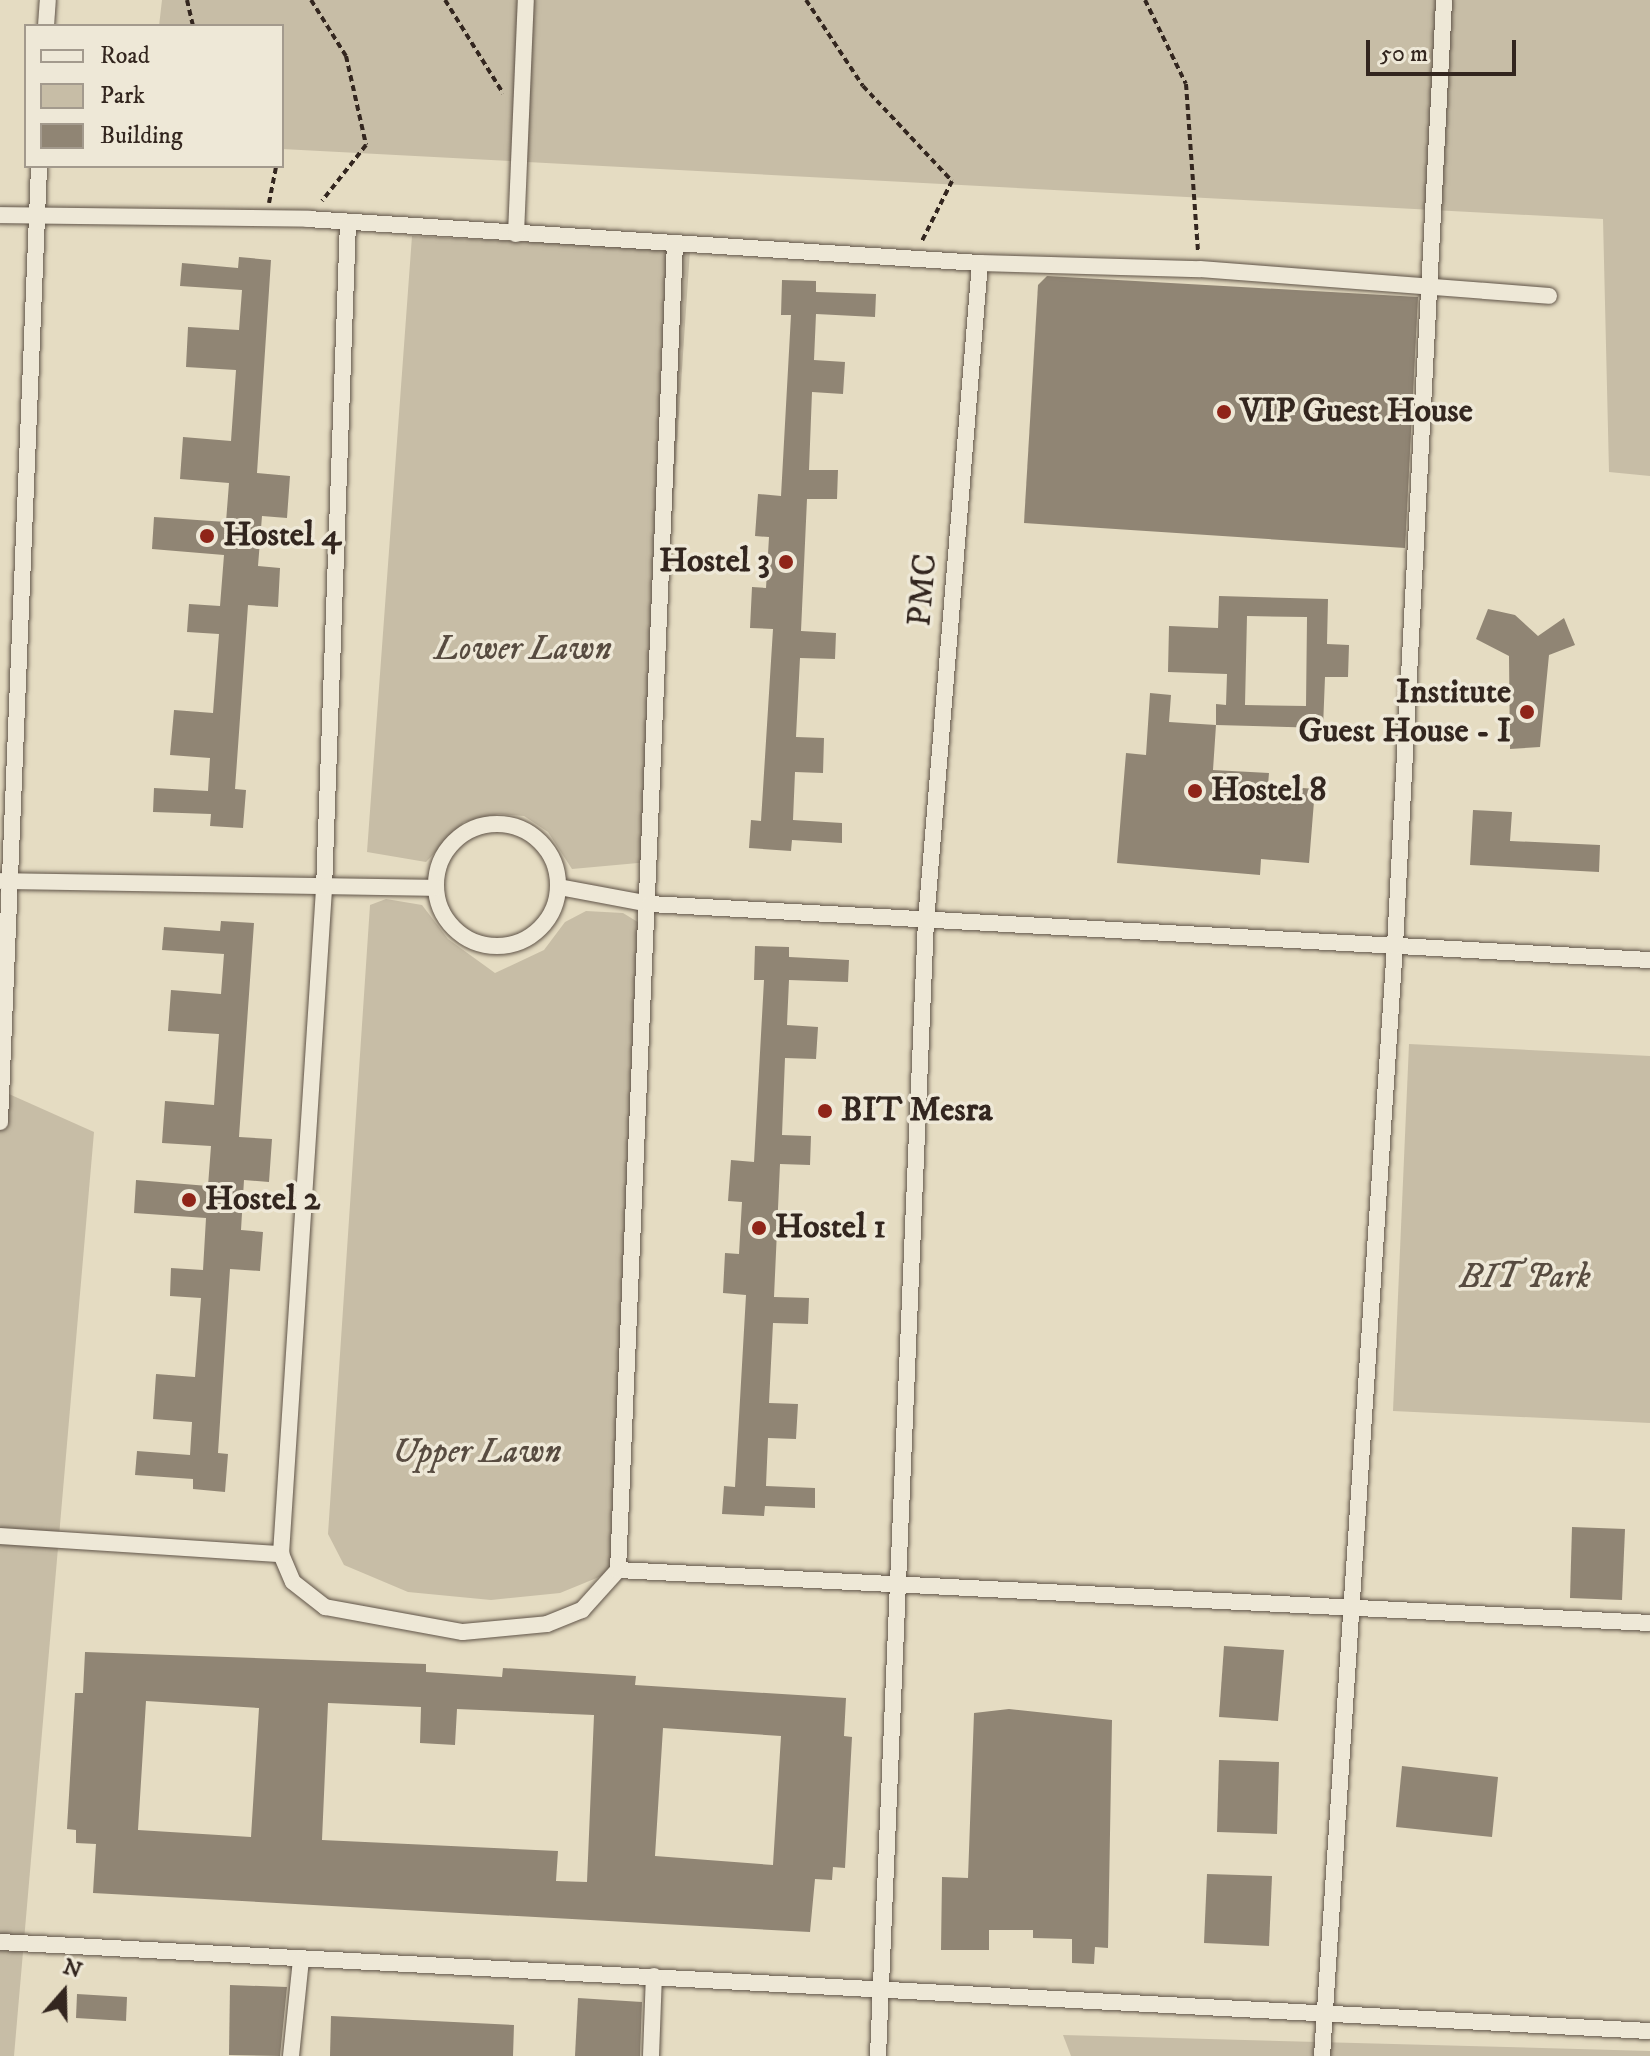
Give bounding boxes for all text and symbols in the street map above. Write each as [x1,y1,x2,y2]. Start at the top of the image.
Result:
legend [24,24,284,168]
scale bar [1370,24,1520,74]
text: 50 m [1380,39,1428,69]
text: Road [100,41,150,71]
text: Park [100,81,145,111]
text: Building [100,121,183,151]
place label: VIP Guest House [1240,392,1473,432]
marker: VIP Guest House [1215,403,1233,421]
place label: Hostel 4 [223,516,341,556]
marker: Hostel 4 [198,527,216,545]
place label: Hostel 3 [659,542,770,582]
street label: PMC [899,552,947,628]
marker: Hostel 3 [777,553,795,571]
park label: Lower Lawn [434,630,612,670]
place label: Institute Guest House - I [1298,672,1511,752]
marker: Institute Guest House - I [1518,703,1536,721]
place label: Hostel 8 [1211,771,1326,811]
marker: Hostel 8 [1186,782,1204,800]
place label: BIT Mesra [841,1091,993,1131]
marker: BIT Mesra [816,1102,834,1120]
place label: Hostel 2 [205,1180,320,1220]
marker: Hostel 2 [180,1191,198,1209]
place label: Hostel 1 [775,1208,886,1248]
marker: Hostel 1 [750,1219,768,1237]
park label: BIT Park [1459,1258,1591,1298]
park label: Upper Lawn [392,1433,562,1473]
north arrow [24,1952,104,2032]
text: N [59,1953,85,1985]

